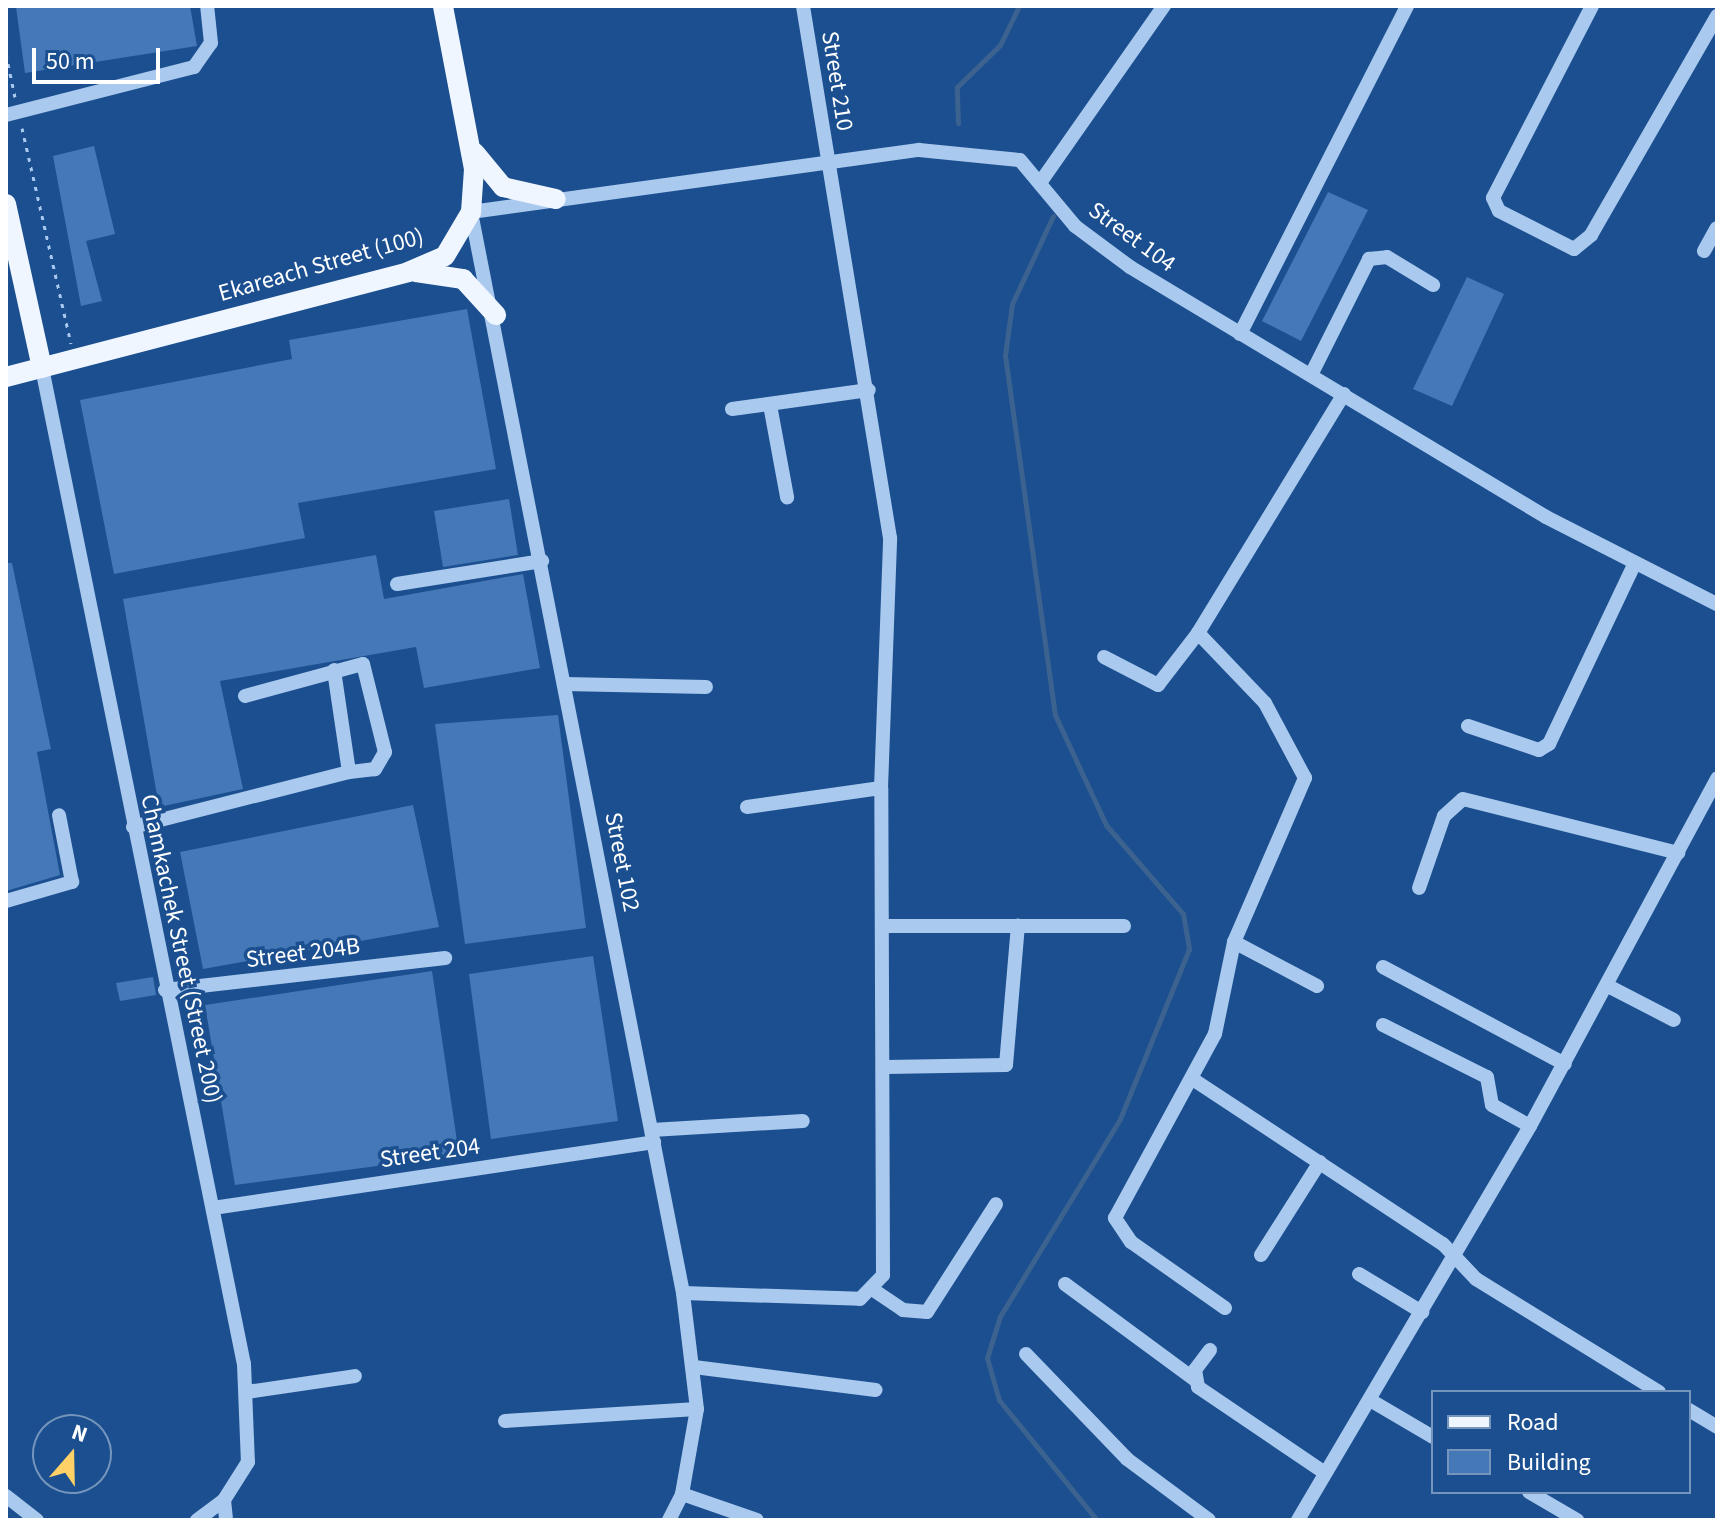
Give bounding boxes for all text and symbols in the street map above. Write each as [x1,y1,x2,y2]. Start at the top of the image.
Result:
street label: Street 210 [815,29,859,133]
scale bar [36,32,164,82]
text: 50 m [46,44,95,79]
street label: Street 104 [1083,196,1181,278]
street label: Ekareach Street (100) [215,222,427,308]
street label: Chamkachek Street (Street 200) [134,792,228,1106]
street label: Street 102 [598,810,646,914]
street label: Street 204B [244,932,362,974]
street label: Street 204 [378,1132,482,1174]
legend [1431,1390,1691,1494]
text: Road [1507,1405,1559,1440]
north arrow [32,1414,112,1494]
text: N [67,1416,92,1451]
text: Building [1507,1445,1591,1480]

